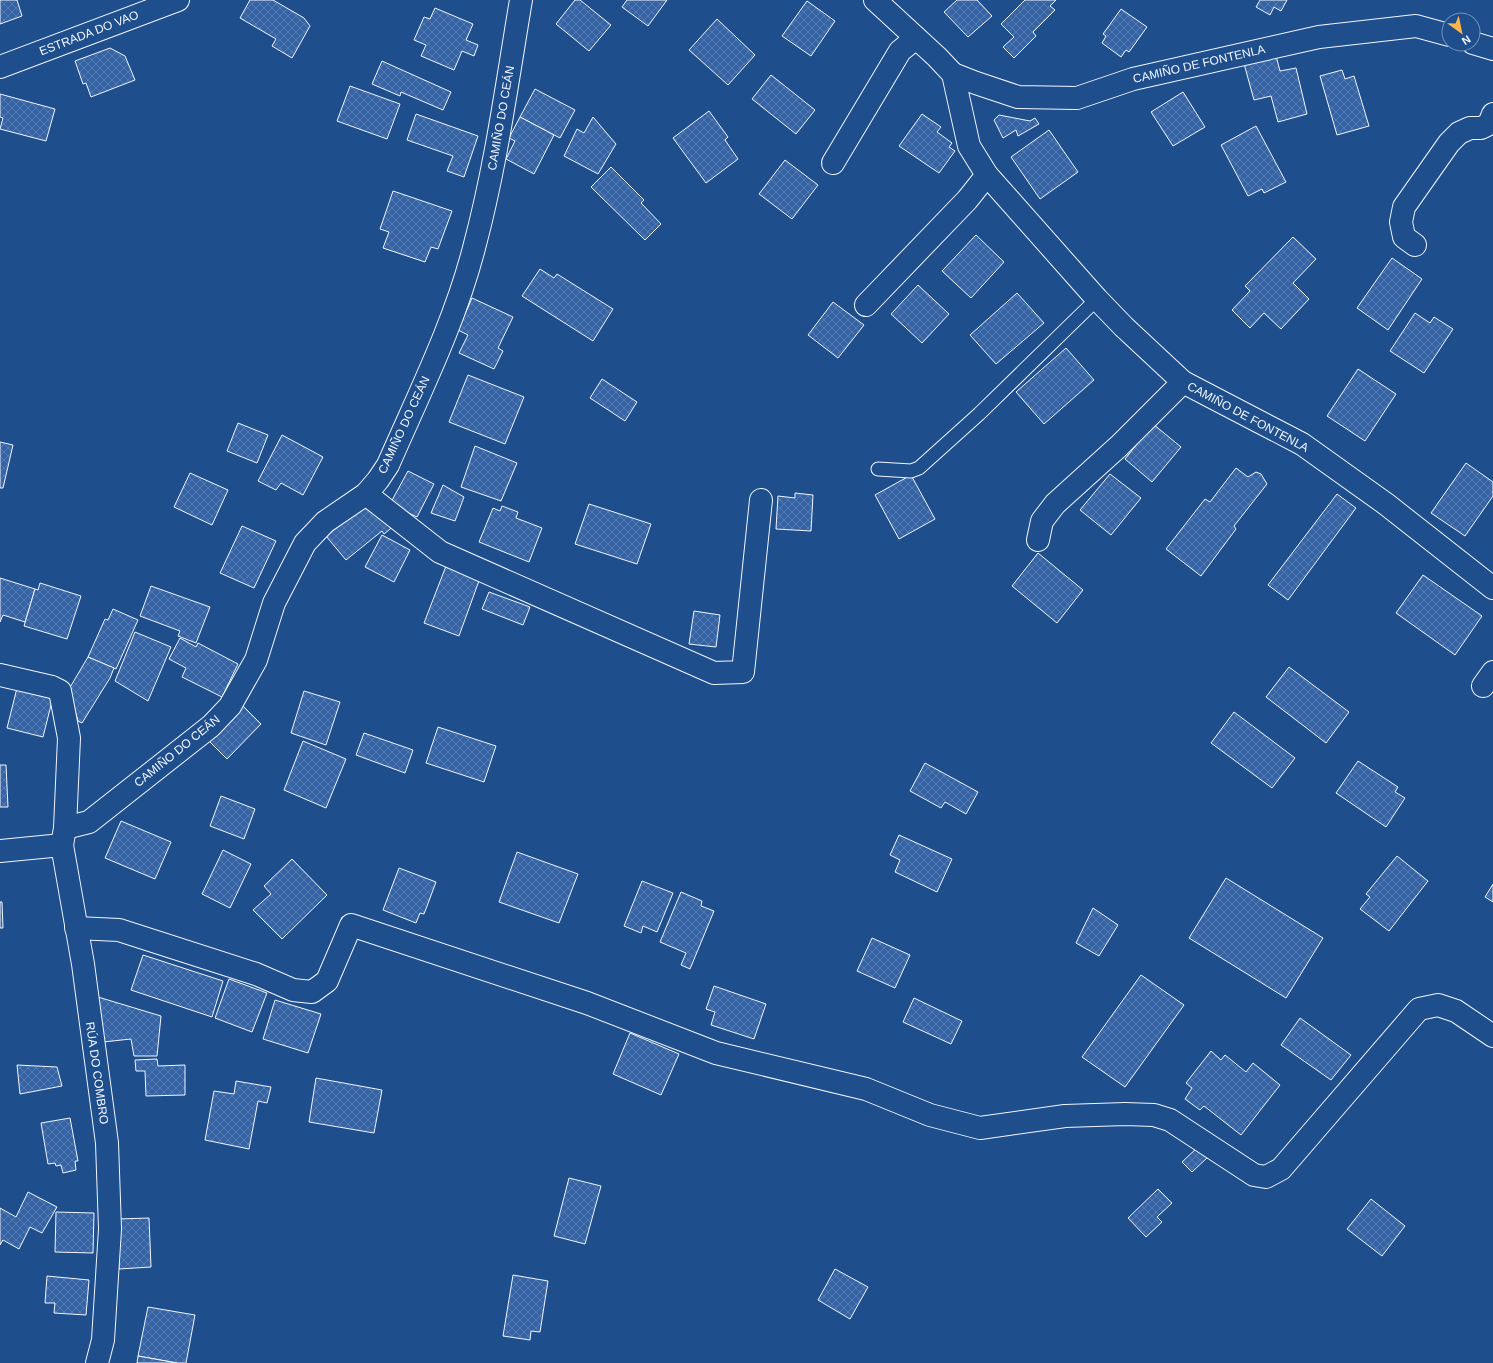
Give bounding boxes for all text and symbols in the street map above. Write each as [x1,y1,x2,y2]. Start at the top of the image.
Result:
street label: ESTRADA DO VAO [37,8,141,58]
north arrow [1441,12,1481,52]
text: N [1460,33,1473,48]
street label: CAMIÑO DE FONTENLA [1131,42,1267,86]
street label: CAMIÑO DO CEÁN [484,64,517,171]
street label: CAMIÑO DO CEÁN [374,374,433,476]
street label: CAMIÑO DE FONTENLA [1185,379,1311,455]
street label: CAMIÑO DO CEÁN [131,711,223,790]
street label: RÚA DO COMBRO [83,1021,112,1125]

